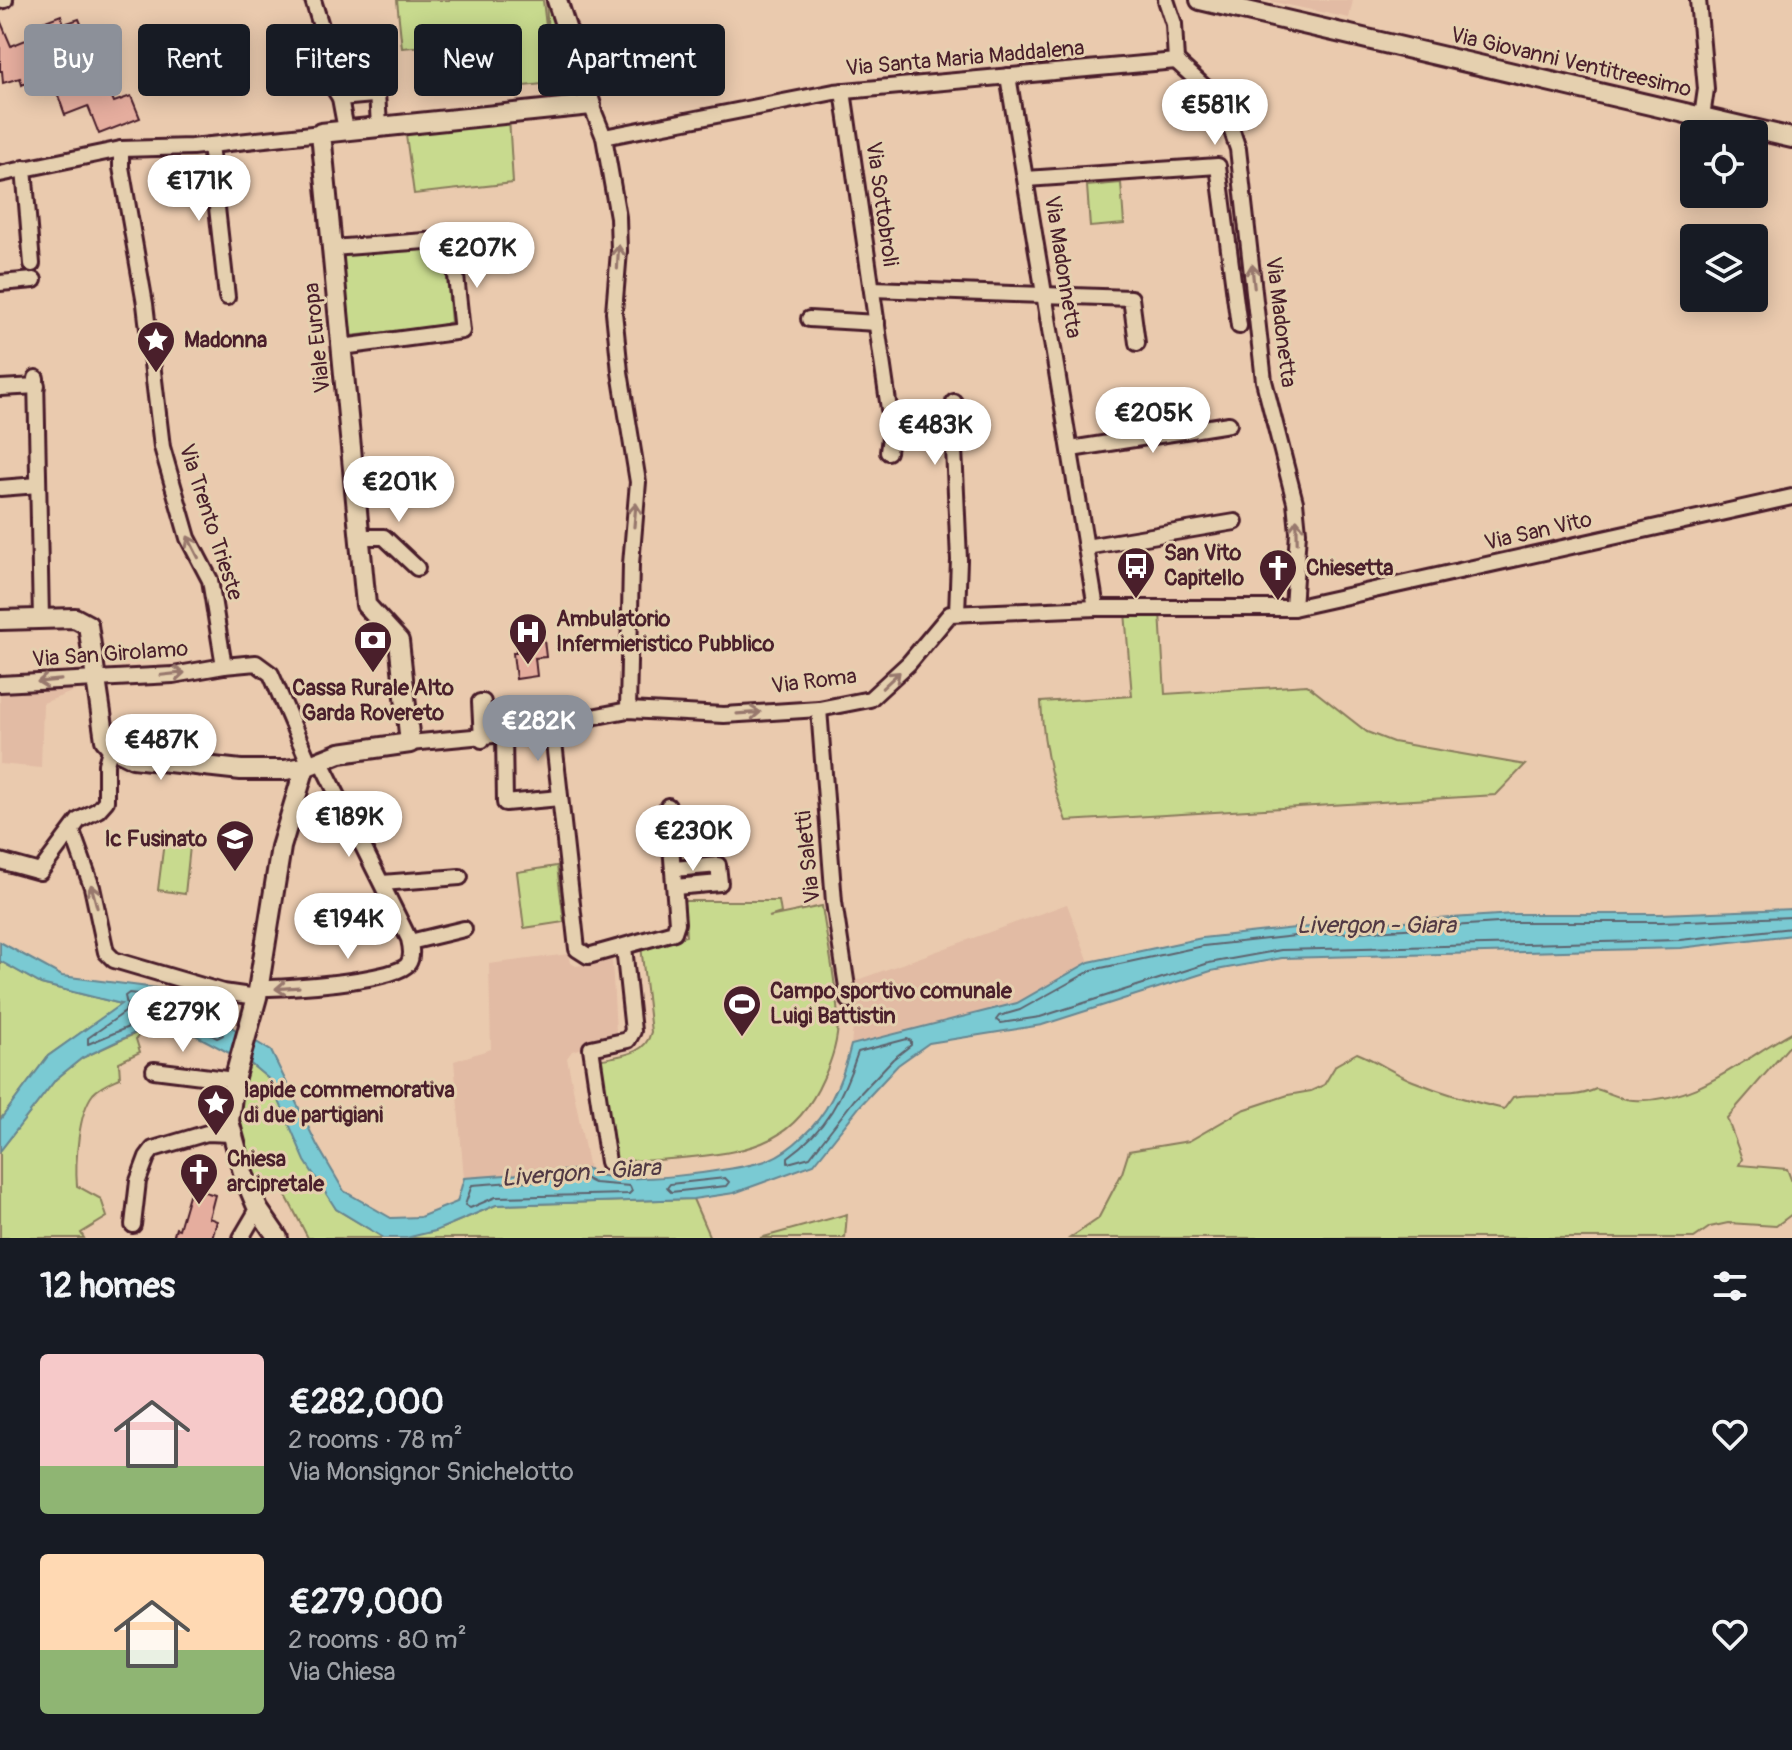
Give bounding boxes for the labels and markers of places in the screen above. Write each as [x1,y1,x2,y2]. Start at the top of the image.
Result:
pin: €581K [1159,79,1271,147]
pin: €171K [143,155,255,223]
pin: €207K [421,222,533,290]
place icon: Madonna [135,319,177,374]
place label: Madonna [184,326,267,354]
pin: €205K [1097,387,1209,455]
pin: €483K [879,399,991,467]
pin: €201K [343,456,455,524]
place label: San Vito Capitello [1164,539,1244,592]
bus stop icon: San Vito Capitello [1115,545,1157,600]
church icon: Chiesetta [1257,547,1299,602]
place label: Chiesetta [1306,554,1394,582]
place label: Ambulatorio Infermieristico Pubblico [556,605,775,658]
hospital icon: Ambulatorio Infermieristico Pubblico [507,611,549,666]
bank icon: Cassa Rurale Alto Garda Rovereto [352,619,394,674]
place label: Cassa Rurale Alto Garda Rovereto [292,674,454,727]
pin: €282K [482,695,594,763]
pin: €487K [105,714,217,782]
pin: €189K [293,791,405,859]
pin: €230K [637,805,749,873]
school or university icon: Ic Fusinato [214,818,256,873]
place label: Ic Fusinato [104,825,207,853]
pin: €194K [292,893,404,961]
place label: Campo sportivo comunale Luigi Battistin [770,977,1013,1030]
sports icon: Campo sportivo comunale Luigi Battistin [721,983,763,1038]
pin: €279K [127,986,239,1054]
place label: lapide commemorativa di due partigiani [244,1076,455,1129]
place icon: lapide commemorativa di due partigiani [195,1082,237,1137]
place label: Chiesa arcipretale [227,1145,325,1198]
church icon: Chiesa arcipretale [178,1151,220,1206]

